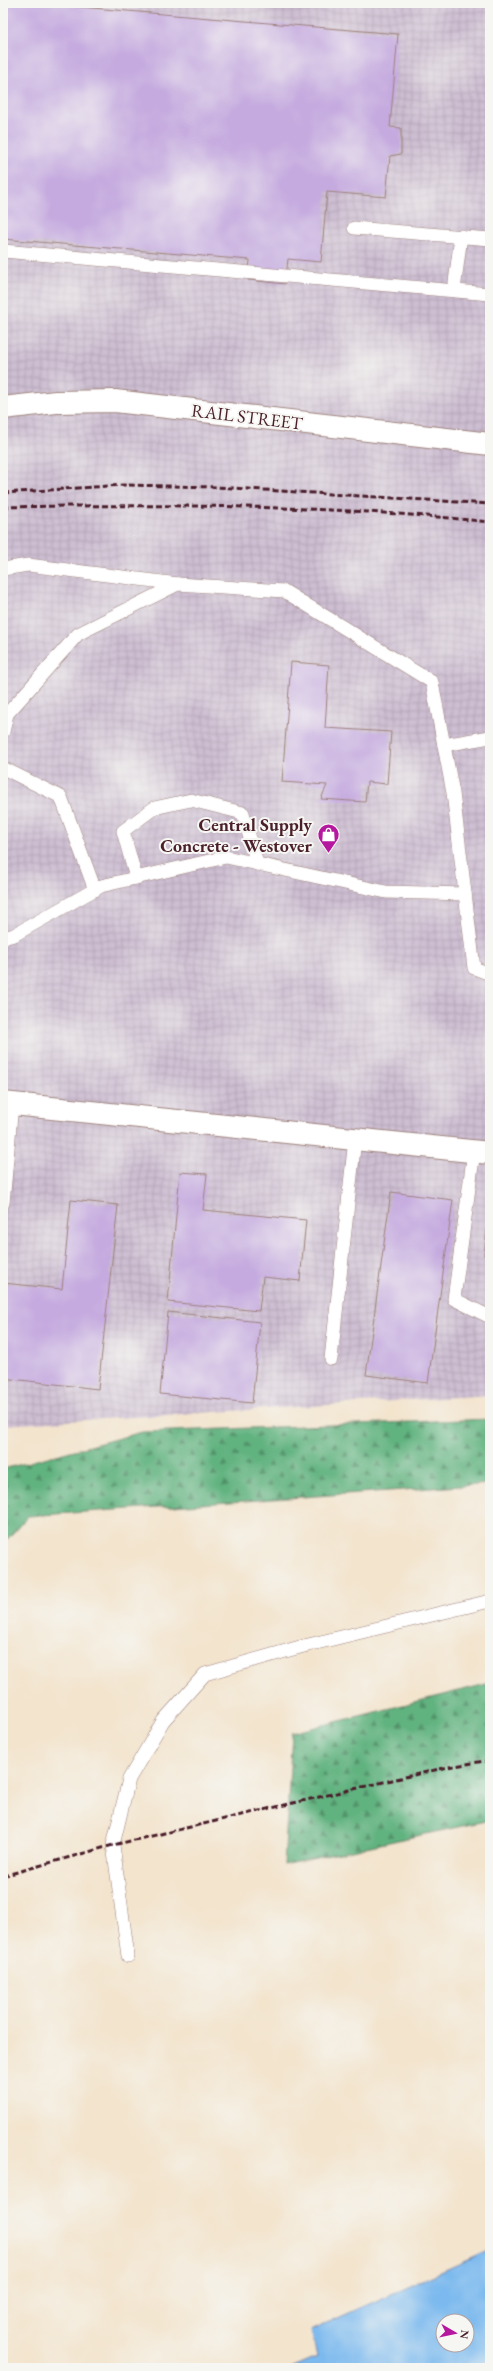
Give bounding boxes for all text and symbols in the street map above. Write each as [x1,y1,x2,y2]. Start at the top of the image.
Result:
street label: RAIL STREET [190,398,305,435]
place label: Central Supply Concrete - Westover [160,813,313,857]
shop icon: Central Supply Concrete - Westover [315,822,341,855]
north arrow [435,2313,475,2353]
text: N [457,2329,472,2340]

